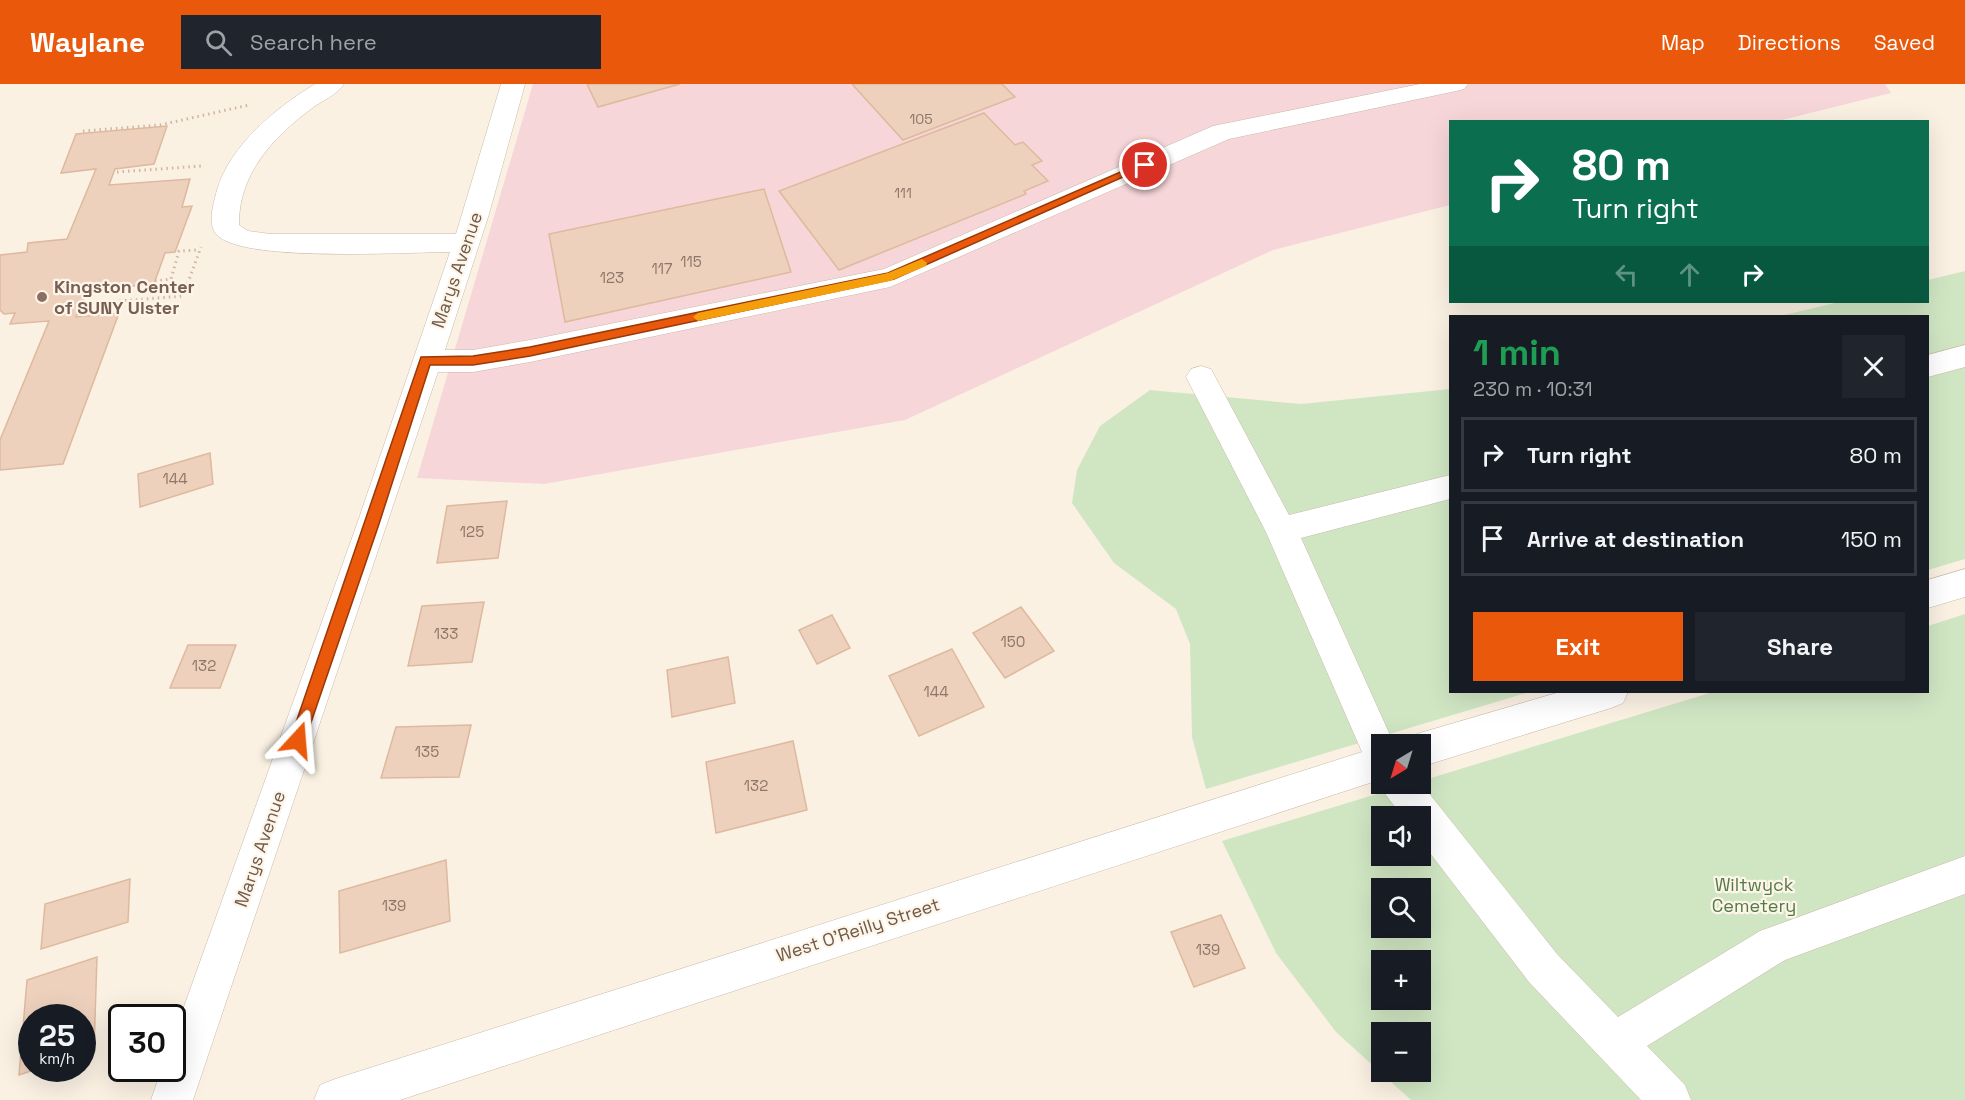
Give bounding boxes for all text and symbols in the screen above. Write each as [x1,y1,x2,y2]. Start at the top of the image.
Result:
search box [181,15,601,69]
text: Waylane [30,24,145,60]
icon: search [202,26,235,59]
text: Search here [250,28,377,56]
text: Map [1661,29,1705,56]
text: Directions [1738,29,1841,56]
text: Saved [1874,29,1935,56]
house number: 105 [909,110,933,128]
pin [1119,139,1170,190]
text: 80 m [1572,139,1671,192]
icon: right [1473,144,1551,222]
icon: arrive [1128,148,1161,181]
house number: 111 [894,184,912,202]
text: Turn right [1572,191,1699,226]
street label: Marys Avenue [426,209,487,331]
house number: 115 [680,252,702,271]
icon: left [1610,258,1643,291]
icon: ahead [1673,258,1706,291]
icon: right [1736,258,1769,291]
house number: 117 [651,259,673,278]
house number: 123 [600,268,624,287]
place label: Kingston Center of SUNY Ulster [54,275,195,319]
marker: Kingston Center of SUNY Ulster [35,290,49,304]
text: 1 min [1473,330,1561,376]
button: close [1842,335,1905,398]
text: 230 m · 10:31 [1473,376,1593,402]
icon: right [1476,438,1509,471]
text: Turn right [1527,441,1632,469]
text: 80 m [1850,441,1902,469]
house number: 144 [162,469,188,488]
house number: 125 [460,522,484,541]
icon: arrive [1476,522,1509,555]
text: Arrive at destination [1527,525,1744,553]
text: 150 m [1841,525,1902,553]
button: Exit [1473,612,1683,681]
button: Share [1695,612,1905,681]
house number: 133 [434,624,458,643]
house number: 150 [1001,632,1025,651]
house number: 132 [192,656,216,675]
house number: 144 [923,682,949,701]
position arrow [266,708,330,772]
north arrow [1371,734,1431,794]
map controls [1371,734,1431,1082]
house number: 135 [415,742,439,761]
house number: 132 [744,776,768,795]
street label: Marys Avenue [229,788,290,910]
button: sound [1371,806,1431,866]
park label: Wiltwyck Cemetery [1712,873,1796,917]
button: search [1371,878,1431,938]
street label: West O'Reilly Street [773,892,943,967]
house number: 139 [382,896,406,915]
house number: 139 [1196,940,1220,959]
button: + [1371,950,1431,1010]
speed limit sign: 30 [108,1004,186,1082]
text: 25 [39,1016,75,1055]
button: − [1371,1022,1431,1082]
text: km/h [39,1049,75,1068]

